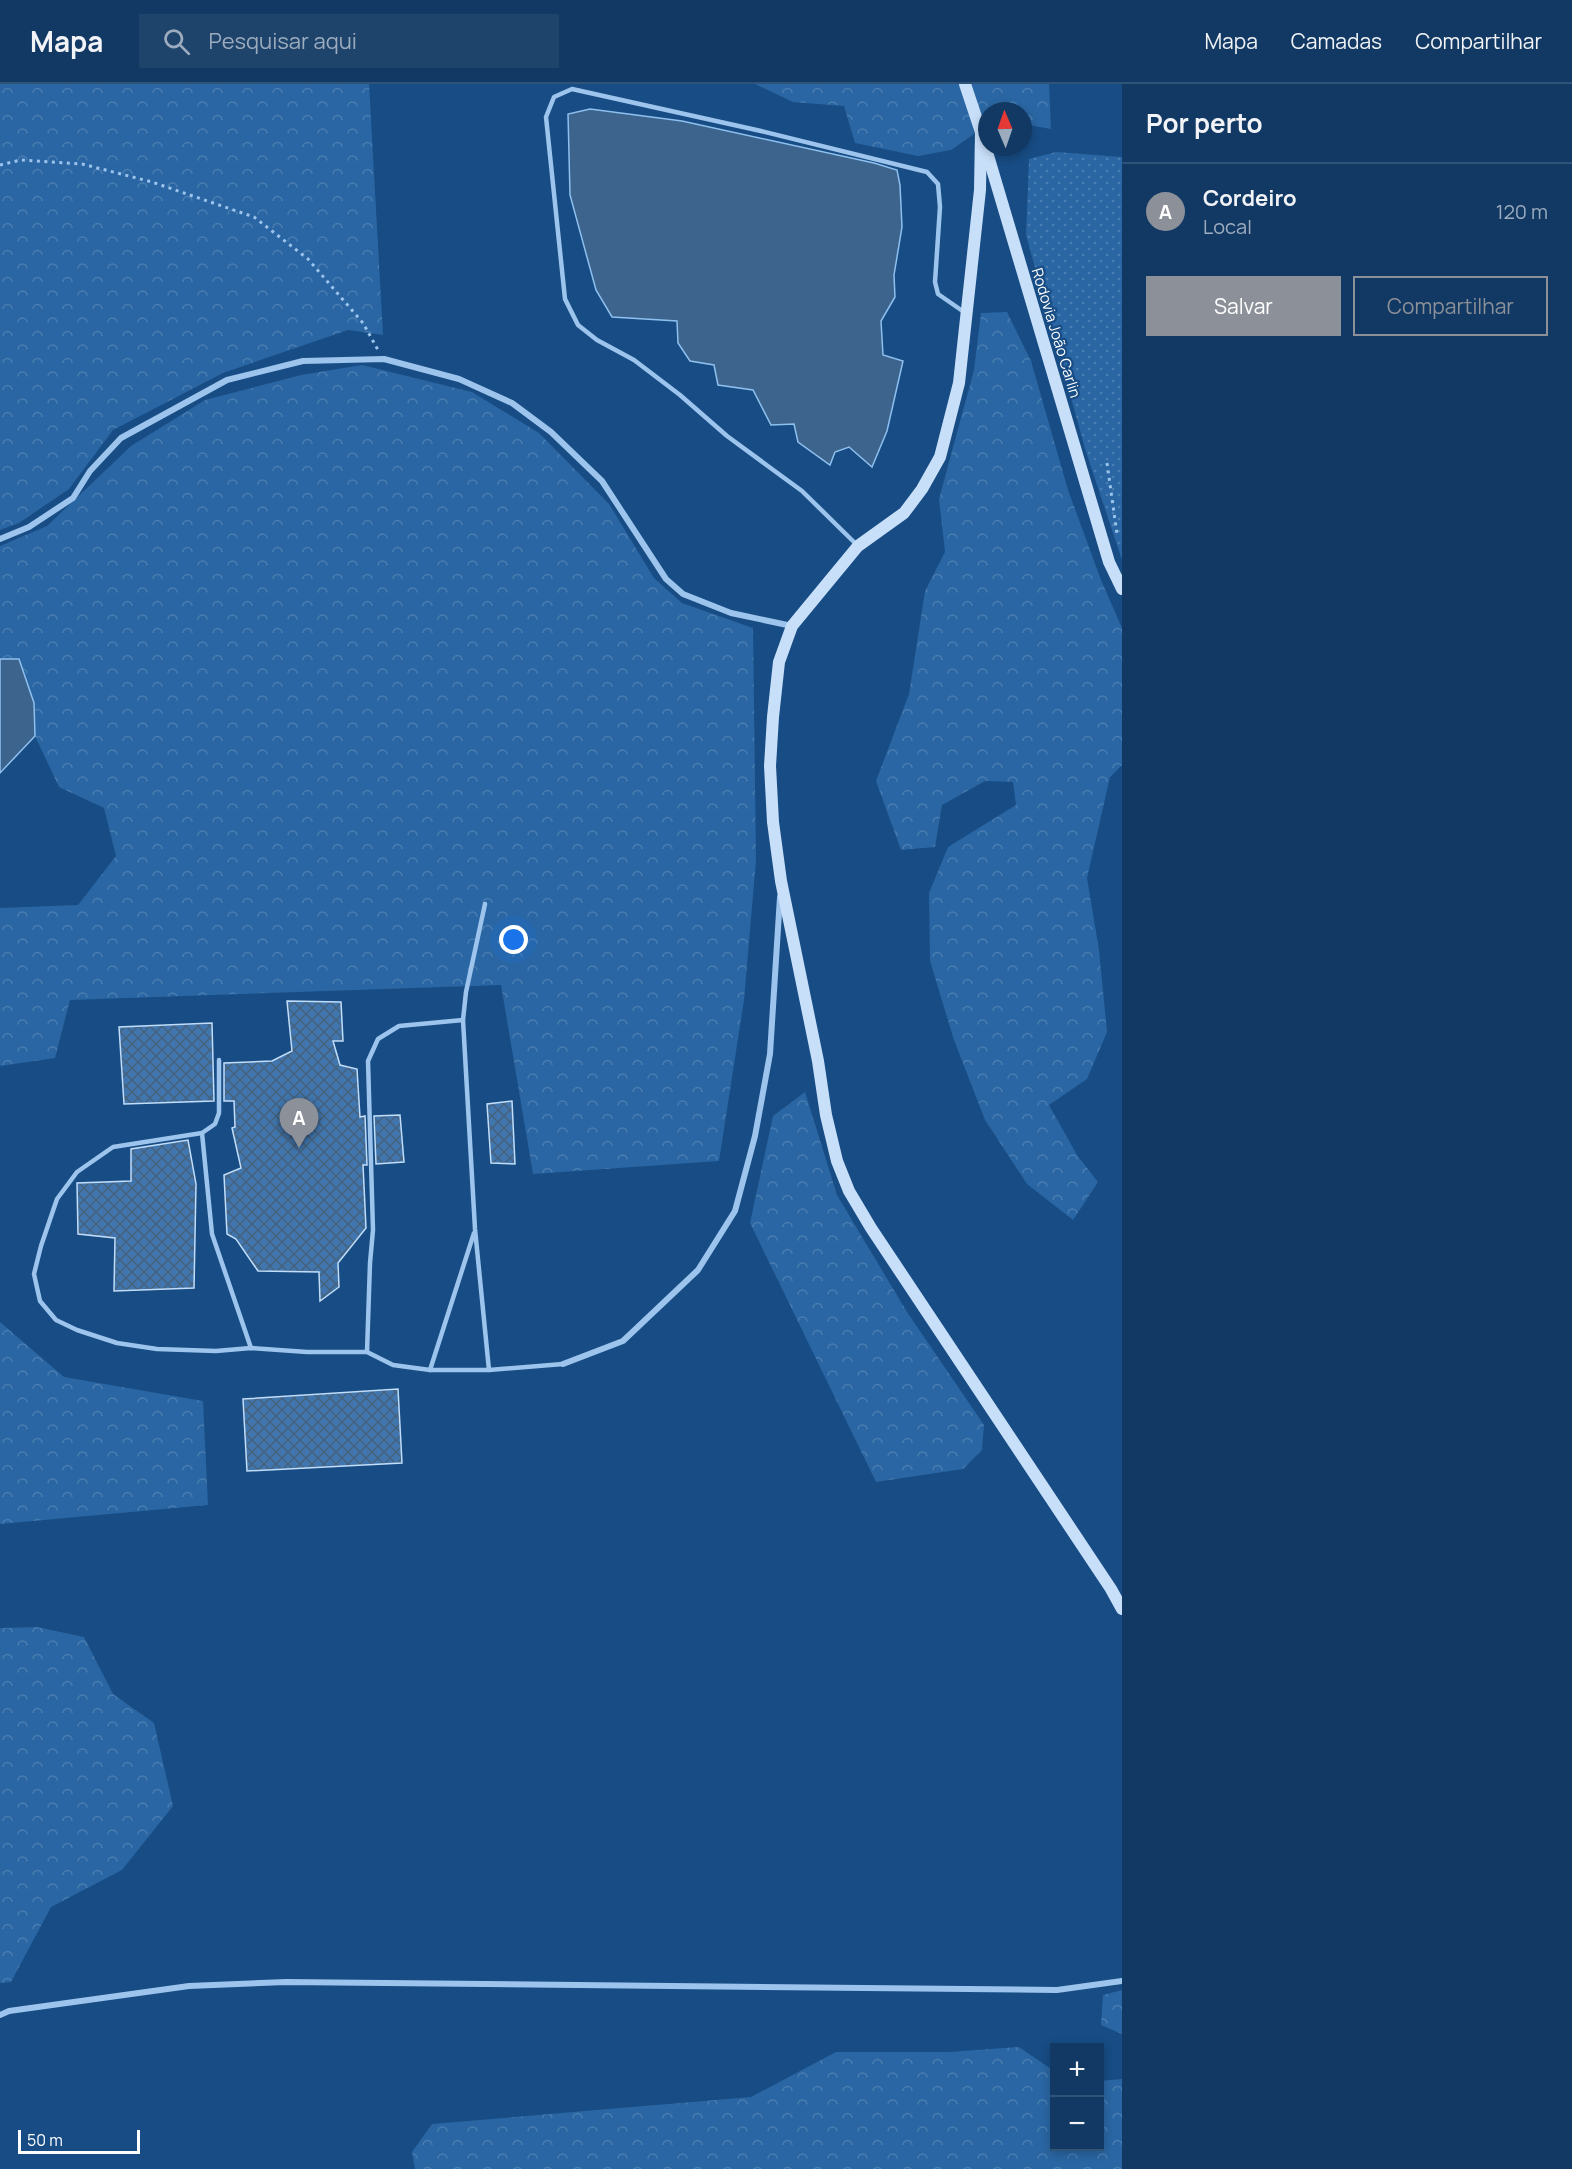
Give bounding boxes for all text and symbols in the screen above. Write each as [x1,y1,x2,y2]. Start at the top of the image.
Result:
search box [139,14,559,68]
text: Mapa [30,22,103,60]
icon: search [160,25,193,58]
text: Pesquisar aqui [208,26,357,56]
text: Mapa [1204,27,1258,55]
text: Camadas [1291,27,1382,55]
text: Compartilhar [1415,27,1542,55]
north arrow [978,102,1032,156]
text: Por perto [1146,105,1263,141]
text: Cordeiro [1203,183,1297,213]
text: A [1159,198,1172,225]
text: 120 m [1496,198,1548,225]
text: Local [1203,213,1252,240]
street label: Rodovia João Carlin [1027,265,1086,400]
button: Salvar [1146,276,1341,336]
button: Compartilhar [1353,276,1548,336]
your location [499,925,528,954]
pin: A [280,1098,318,1148]
map controls [1050,2043,1104,2151]
button: + [1050,2043,1104,2097]
button: − [1050,2097,1104,2151]
scale bar [18,2127,140,2154]
text: 50 m [27,2129,63,2151]

